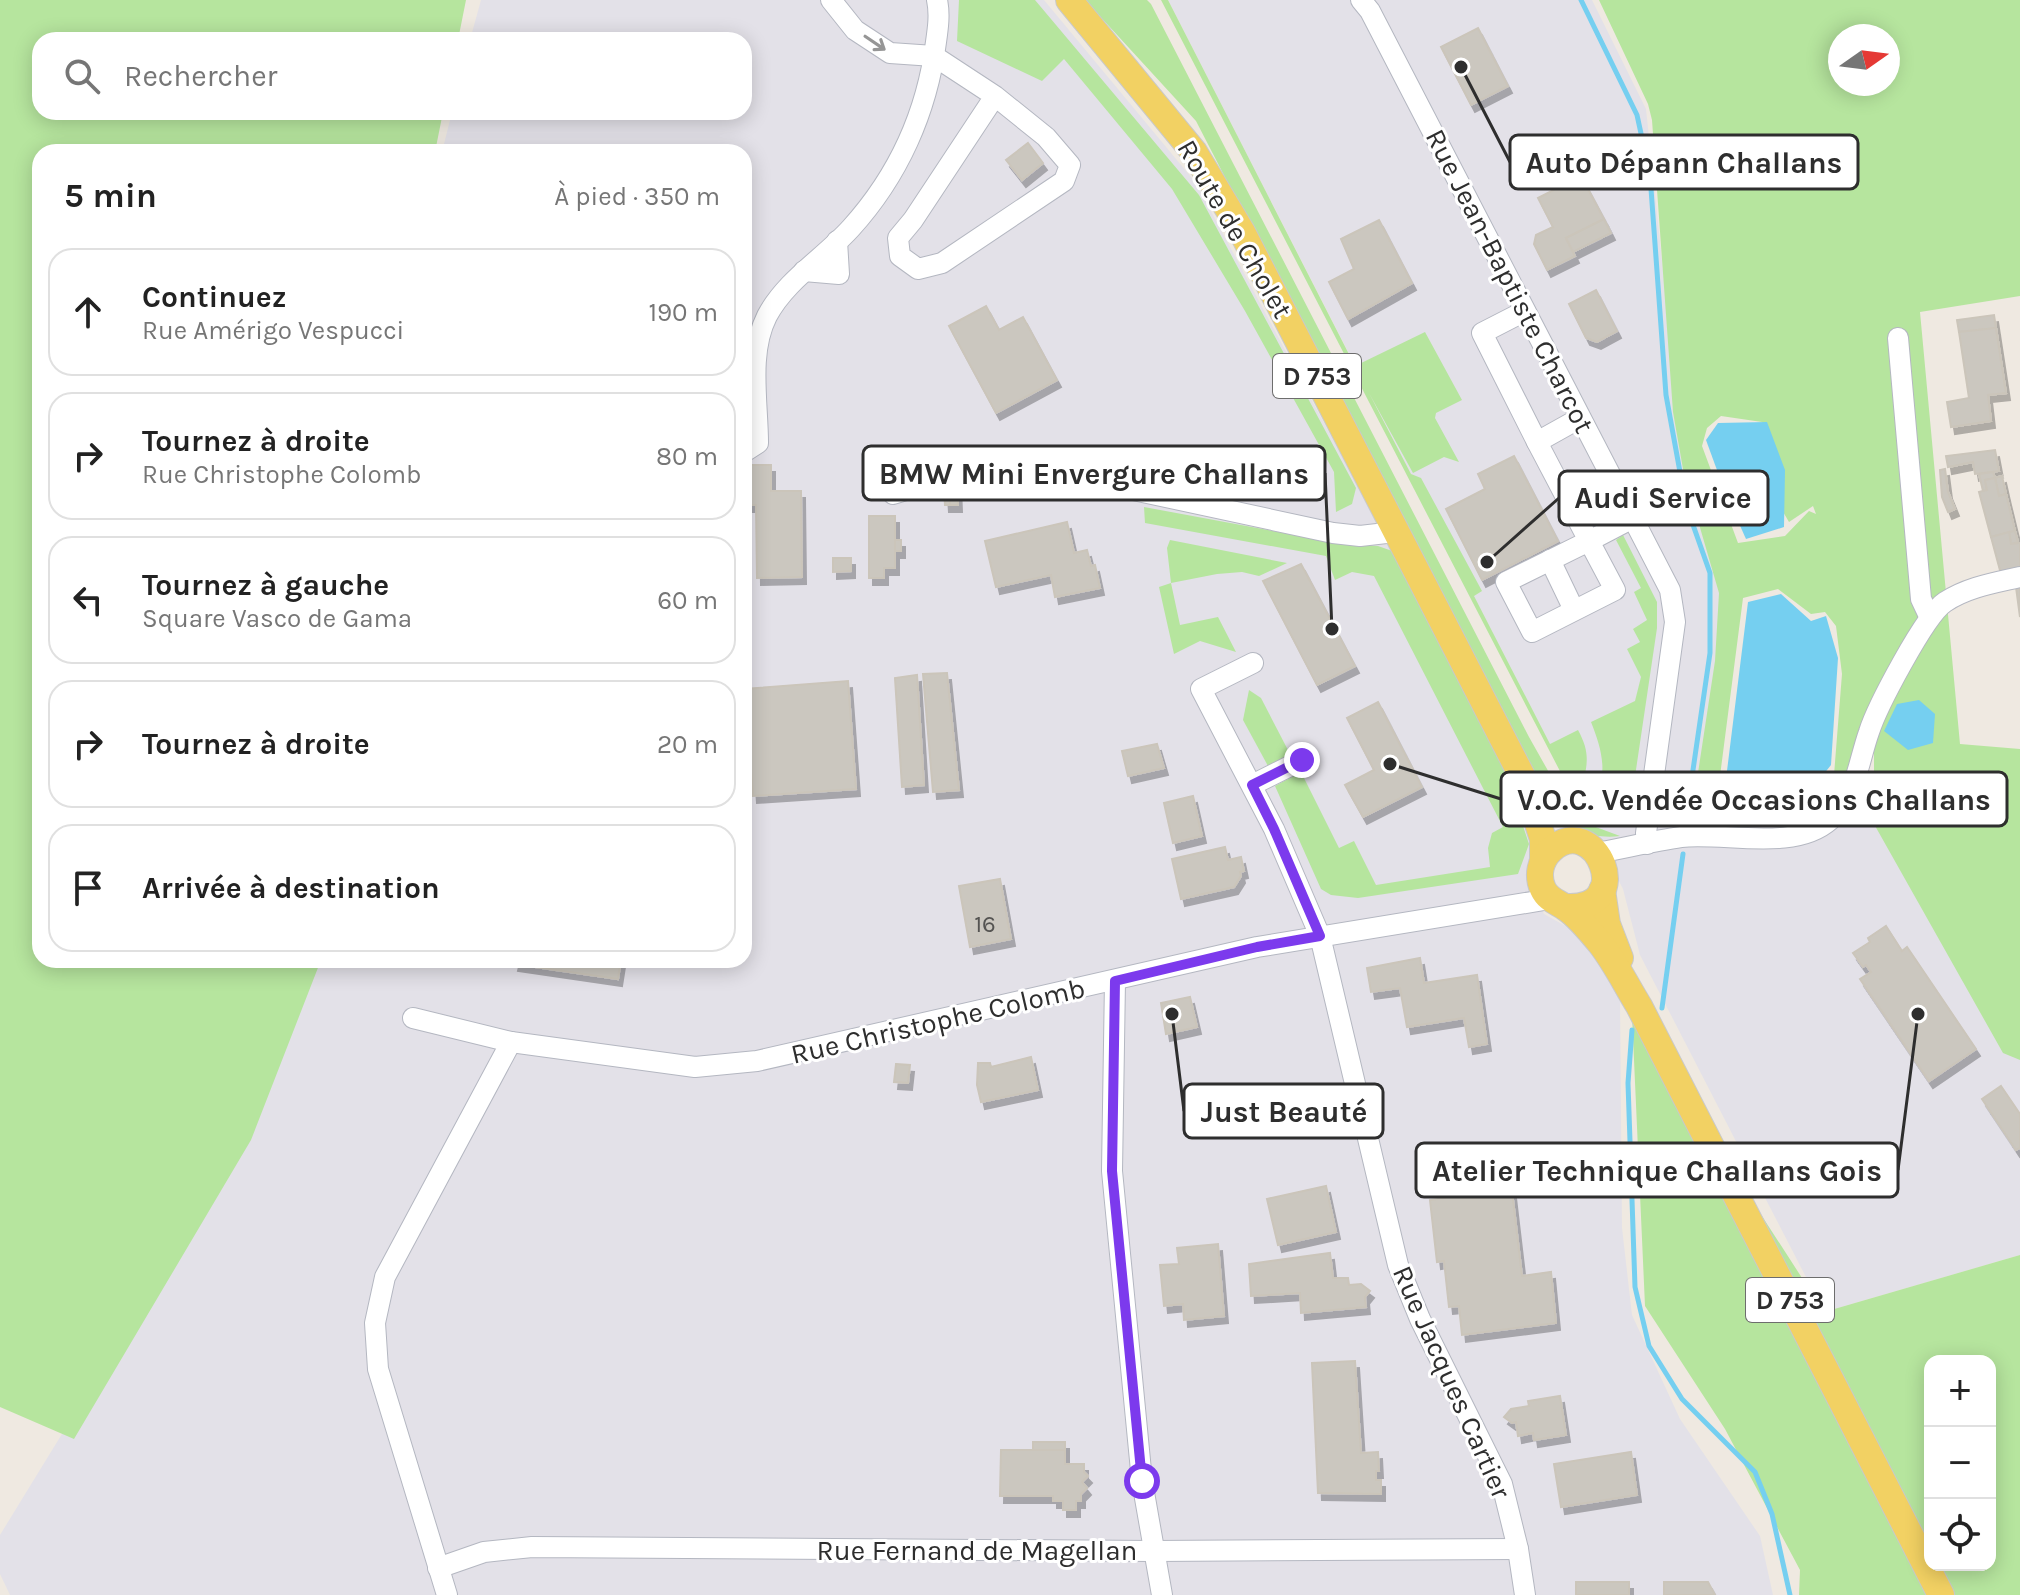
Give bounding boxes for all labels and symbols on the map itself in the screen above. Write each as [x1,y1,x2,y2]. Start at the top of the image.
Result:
north arrow [1828,24,1900,96]
one-way arrow [864,35,886,51]
street label: Rue Jean-Baptiste Charcot [1419,123,1601,439]
street label: Route de Cholet [1171,134,1299,324]
callout: Auto Dépann Challans [1510,135,1858,189]
text: Auto Dépann Challans [1526,145,1842,181]
road number: D 753 [1273,354,1361,398]
callout: BMW Mini Envergure Challans [863,446,1325,500]
text: BMW Mini Envergure Challans [879,456,1309,492]
callout: Audi Service [1559,471,1768,525]
text: Audi Service [1574,480,1752,516]
route end [1284,742,1320,778]
callout: V.O.C. Vendée Occasions Challans [1501,772,2007,826]
text: V.O.C. Vendée Occasions Challans [1517,782,1991,818]
house number: 16 [974,910,996,938]
street label: Rue Christophe Colomb [788,971,1088,1071]
callout: Just Beauté [1184,1084,1383,1138]
text: Just Beauté [1201,1094,1367,1130]
callout: Atelier Technique Challans Gois [1416,1143,1898,1197]
text: Atelier Technique Challans Gois [1432,1153,1882,1189]
street label: Rue Jacques Cartier [1386,1260,1519,1504]
road number: D 753 [1746,1278,1834,1322]
route start [1124,1463,1160,1499]
street label: Rue Fernand de Magellan [817,1534,1137,1567]

